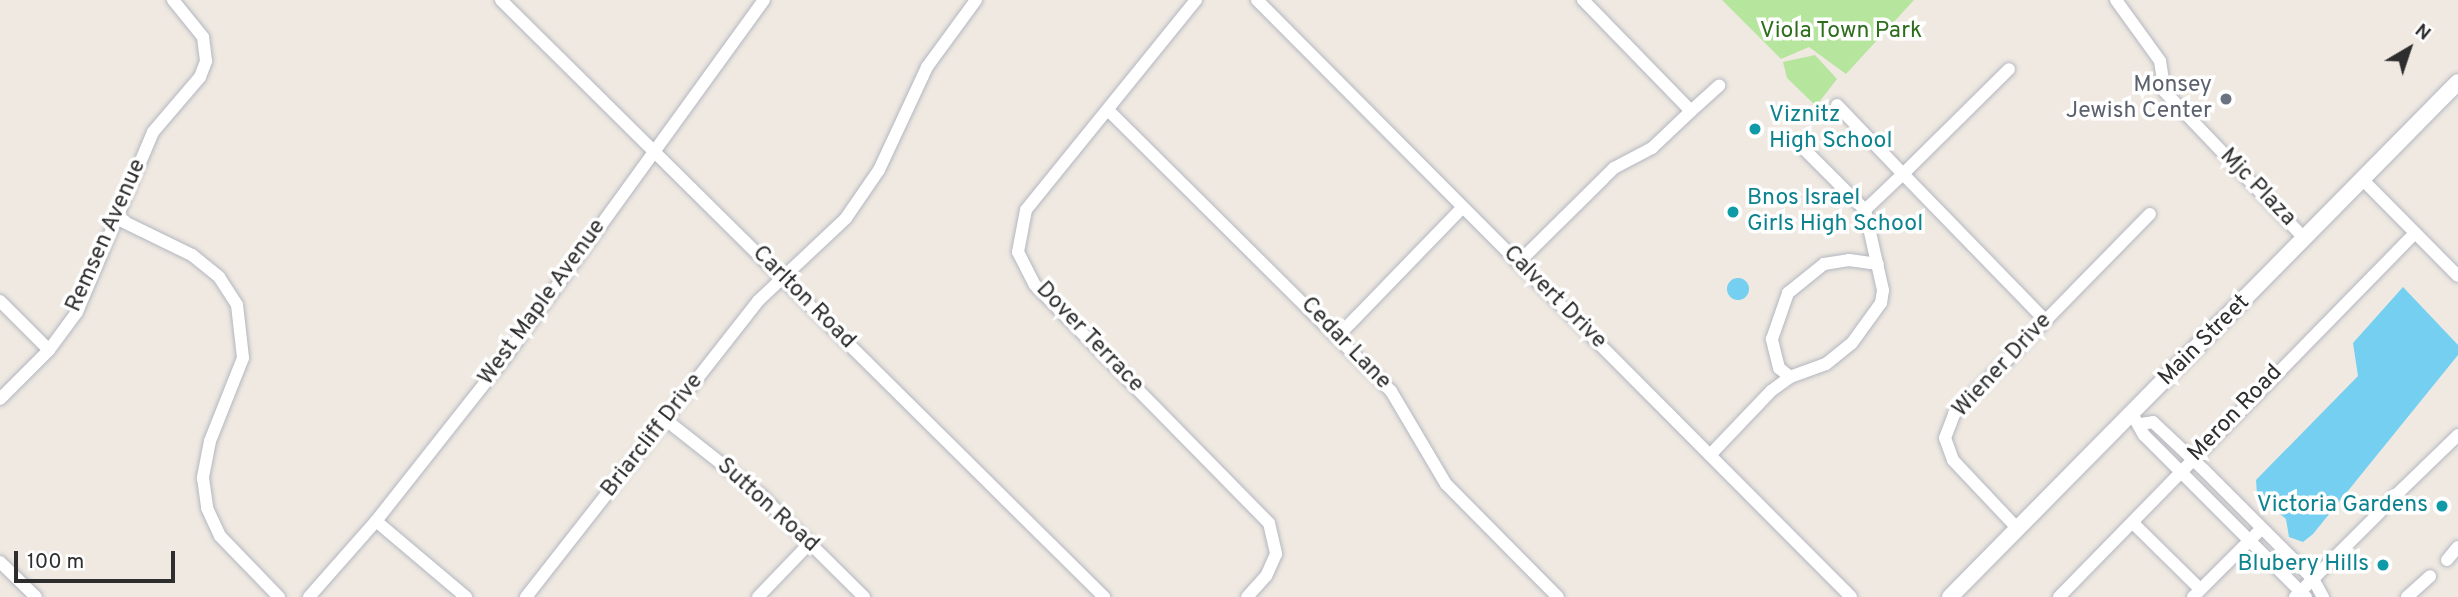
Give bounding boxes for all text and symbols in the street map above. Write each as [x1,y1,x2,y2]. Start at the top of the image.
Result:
north arrow [2374,14,2444,84]
park label: Viola Town Park [1759,18,1923,46]
text: N [2409,19,2435,46]
place label: Monsey Jewish Center [2066,72,2212,126]
marker: Monsey Jewish Center [2218,91,2234,107]
place label: Viznitz High School [1769,102,1892,156]
marker: Viznitz High School [1747,121,1763,137]
street label: Mjc Plaza [2213,143,2301,233]
street label: Remsen Avenue [61,155,153,317]
place label: Bnos Israel Girls High School [1747,185,1923,239]
marker: Bnos Israel Girls High School [1725,204,1741,220]
street label: West Maple Avenue [473,214,613,392]
street label: Calvert Drive [1496,240,1612,356]
street label: Carlton Road [746,241,860,355]
street label: Dover Terrace [1029,276,1149,400]
street label: Main Street [2154,290,2256,392]
street label: Cedar Lane [1294,292,1396,396]
street label: Wiener Drive [1948,308,2058,424]
street label: Meron Road [2183,360,2289,468]
street label: Briarcliff Drive [596,369,710,503]
street label: Sutton Road [710,453,824,559]
place label: Victoria Gardens [2257,492,2428,520]
marker: Victoria Gardens [2434,498,2450,514]
scale bar [18,538,178,582]
text: 100 m [27,549,84,576]
place label: Blubery Hills [2238,551,2369,579]
marker: Blubery Hills [2375,557,2391,573]

